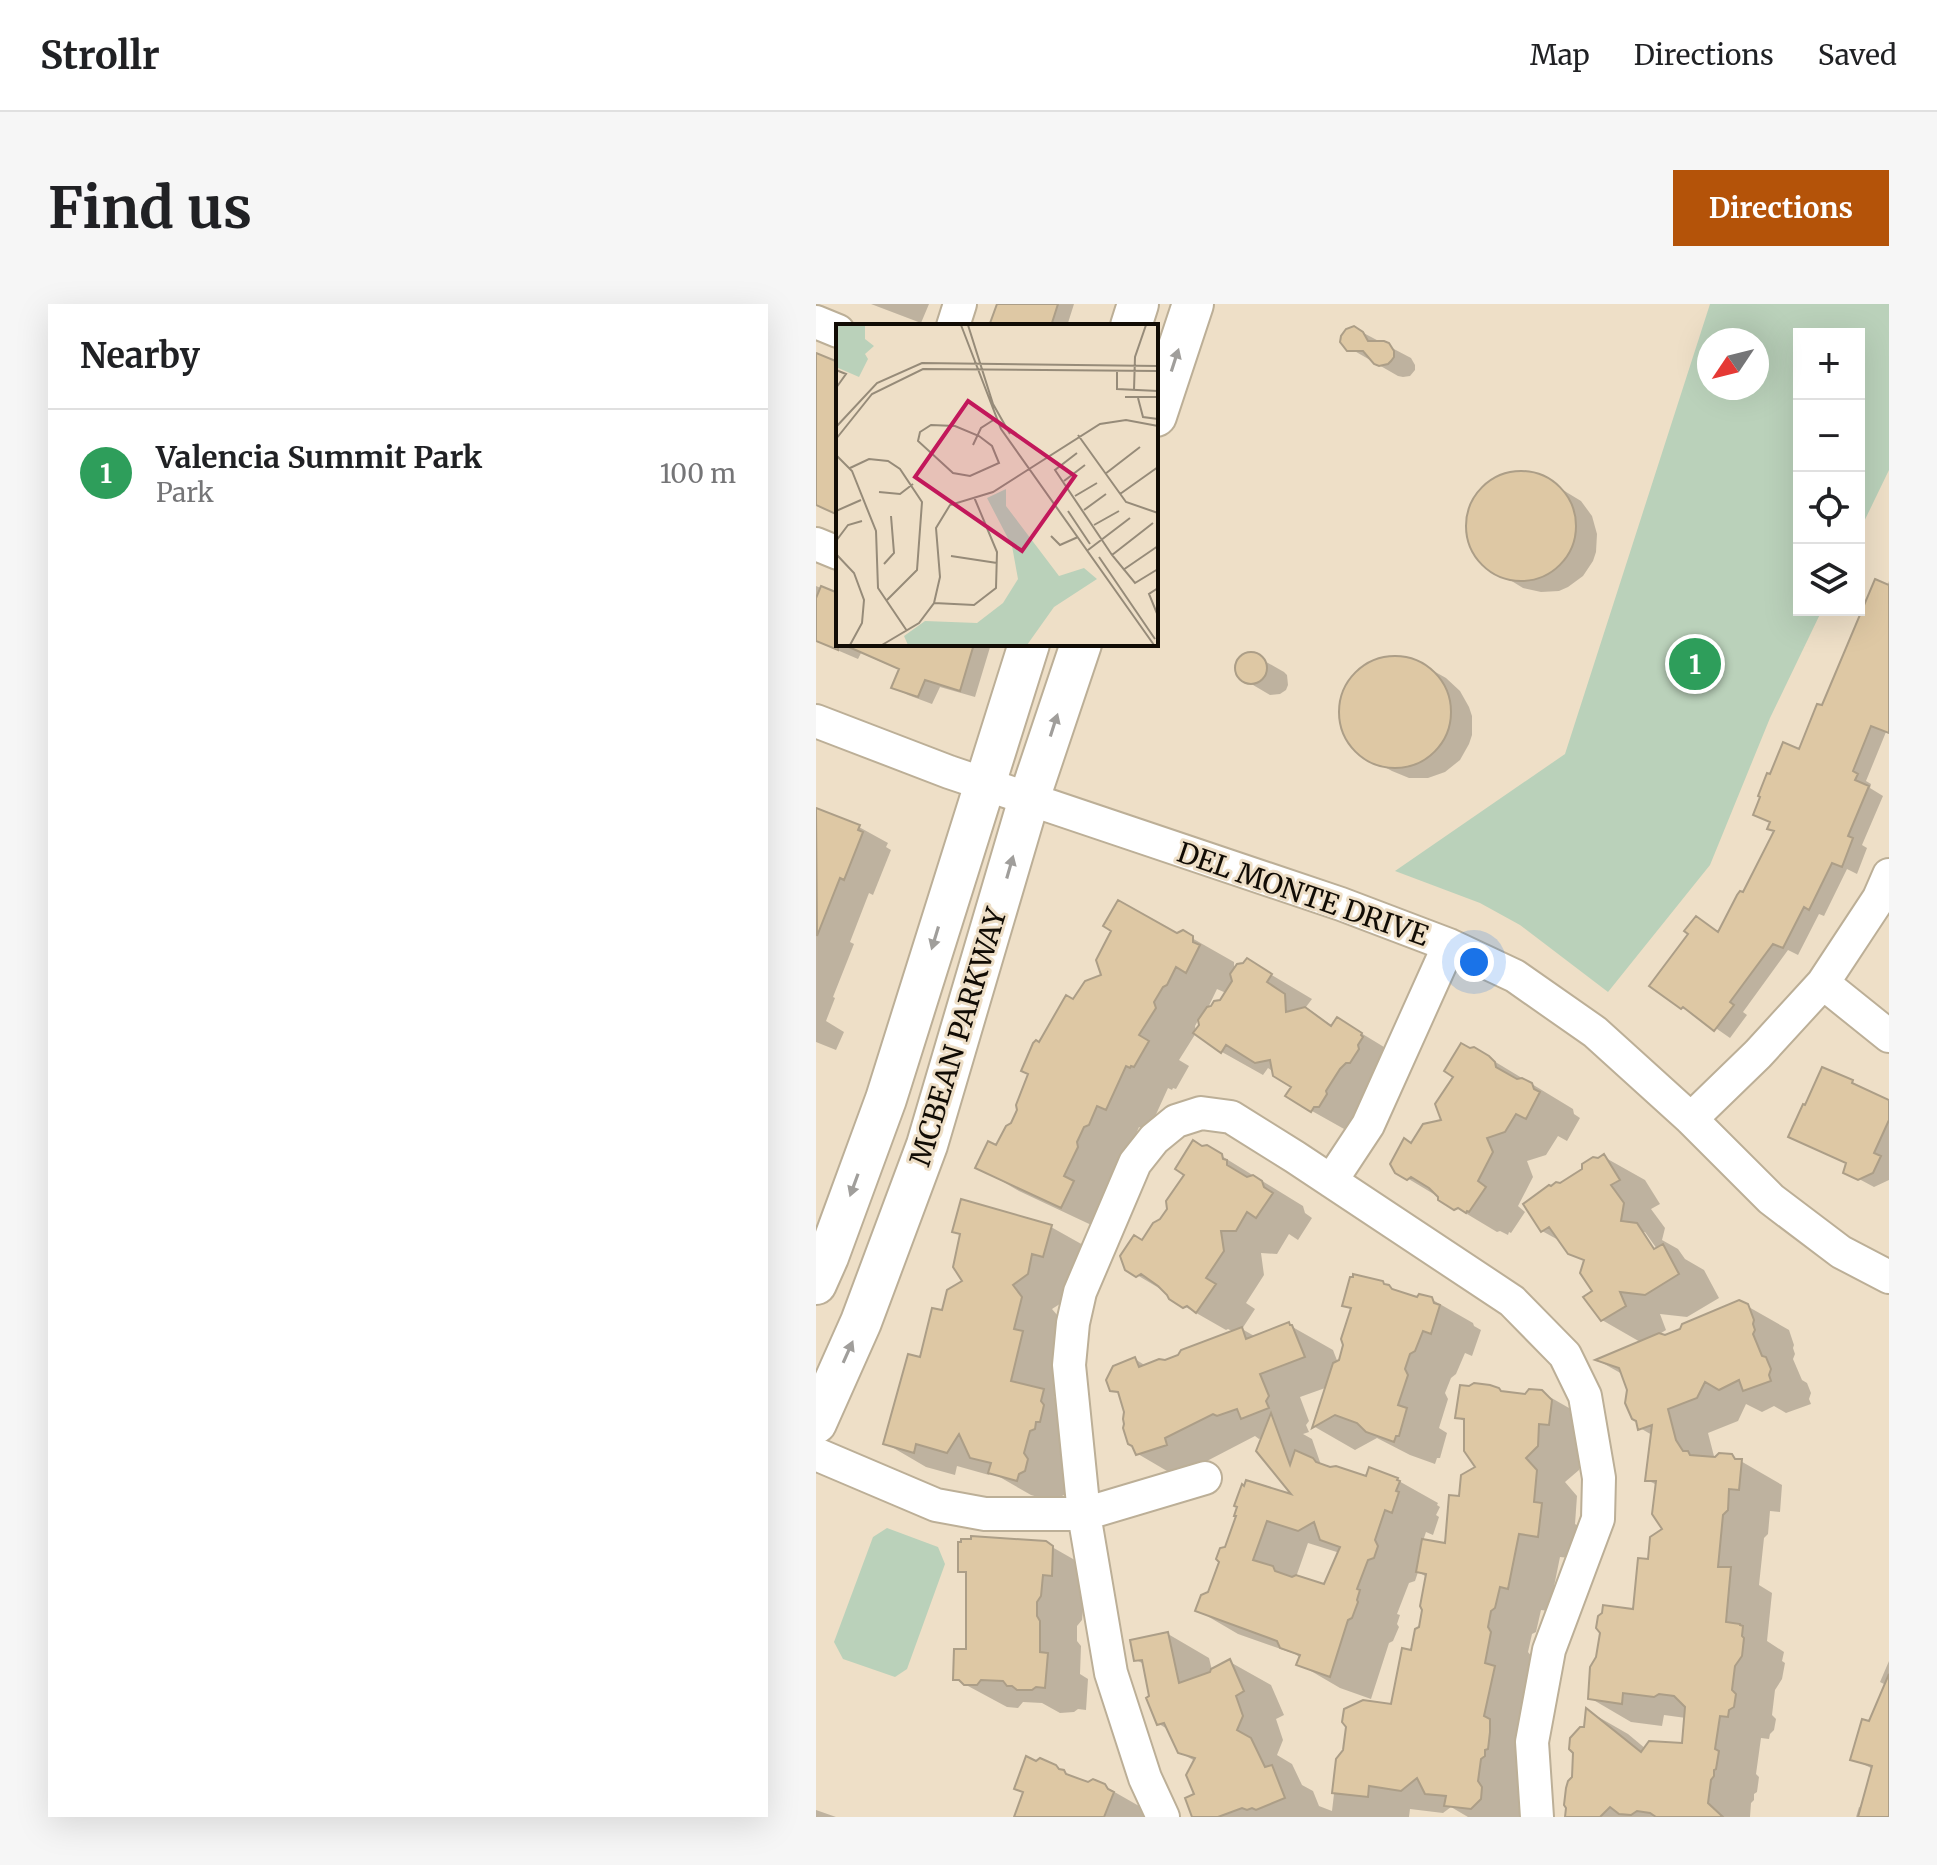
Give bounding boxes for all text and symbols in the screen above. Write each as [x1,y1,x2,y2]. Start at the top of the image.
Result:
text: Strollr [40,32,160,79]
text: Map [1530,37,1590,73]
text: Directions [1634,37,1774,73]
text: Saved [1818,37,1897,73]
button: Directions [1673,170,1889,246]
text: Find us [48,173,252,243]
inset map [836,324,1158,646]
north arrow [1697,328,1769,400]
map controls [1793,328,1865,616]
button: + [1793,328,1865,400]
text: Nearby [80,335,200,377]
one-way arrow [1169,348,1181,372]
button: − [1793,400,1865,472]
text: Valencia Summit Park [156,438,482,476]
text: 1 [100,457,112,490]
text: 100 m [660,457,736,490]
button: locate [1793,472,1865,544]
text: Park [156,476,214,509]
button: layers [1793,544,1865,616]
pin: 1 [1669,634,1721,694]
one-way arrow [1048,713,1061,737]
street label: DEL MONTE DRIVE [1173,834,1434,954]
one-way arrow [1004,854,1017,878]
street label: MCBEAN PARKWAY [902,903,1015,1170]
one-way arrow [929,927,941,951]
your location [1454,942,1494,982]
one-way arrow [847,1173,860,1197]
one-way arrow [841,1340,855,1364]

